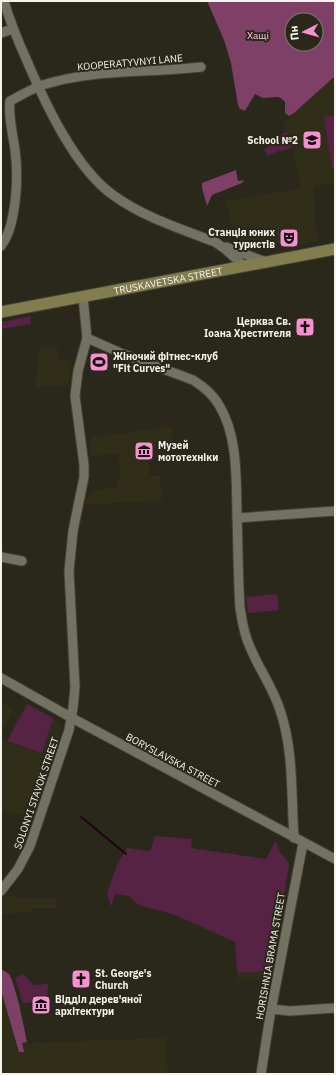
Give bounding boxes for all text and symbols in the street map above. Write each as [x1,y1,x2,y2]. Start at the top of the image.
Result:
north arrow [284,12,324,52]
text: Пн [286,25,302,41]
park label: Хащі [247,29,269,42]
street label: KOOPERATYVNYI LANE [77,51,184,74]
school or university icon: School №2 [301,129,323,151]
place label: School №2 [247,134,298,147]
place label: Станція юних туристів [208,226,275,251]
theatre icon: Станція юних туристів [278,227,300,249]
street label: TRUSKAVETSKA STREET [113,264,224,298]
place label: Церква Св. Іоана Хрестителя [204,315,291,340]
church icon: Церква Св. Іоана Хрестителя [294,316,316,338]
place label: Жіночий фітнес-клуб "Fit Curves" [113,350,218,375]
sports icon: Жіночий фітнес-клуб "Fit Curves" [88,351,110,373]
place label: Музей мототехніки [158,439,218,464]
museum icon: Музей мототехніки [133,440,155,462]
street label: BORYSLAVSKA STREET [124,730,222,791]
street label: SOLONYI STAVOK STREET [11,735,62,851]
street label: HORISHNIA BRAMA STREET [253,891,288,1021]
place label: St. George's Church [95,967,151,992]
church icon: St. George's Church [70,968,92,990]
place label: Відділ дерев'яної архітектури [55,993,143,1018]
museum icon: Відділ дерев'яної архітектури [30,994,52,1016]

